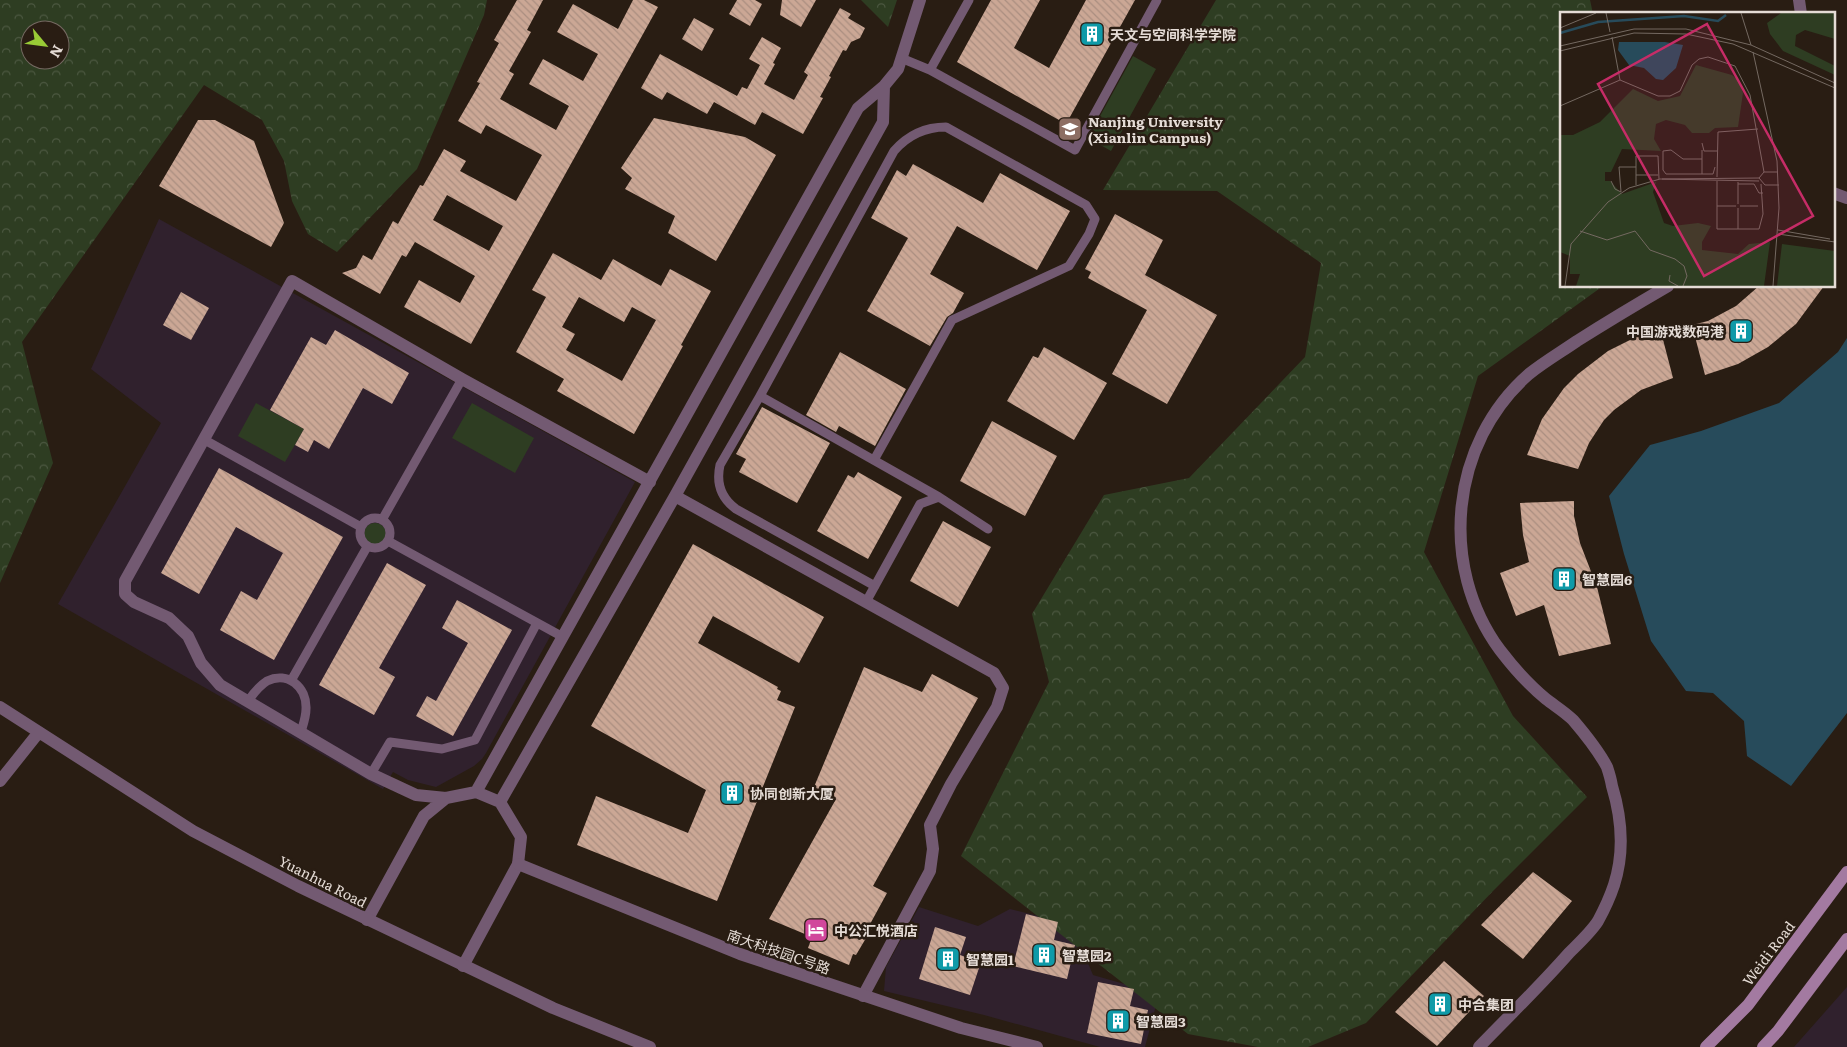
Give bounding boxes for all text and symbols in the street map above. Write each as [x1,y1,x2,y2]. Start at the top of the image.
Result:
inset map [1560,12,1834,288]
north arrow [20,20,70,70]
building icon: 天文与空间科学学院 [1079,21,1105,47]
place label: 天文与空间科学学院 [1110,24,1236,44]
text: N [46,42,69,62]
place label: Nanjing University (Xianlin Campus) [1088,111,1223,147]
school or university icon: Nanjing University (Xianlin Campus) [1057,116,1083,142]
building icon: 中国游戏数码港 [1728,318,1754,344]
place label: 中国游戏数码港 [1626,321,1724,341]
building icon: 智慧园6 [1551,566,1577,592]
place label: 智慧园6 [1582,569,1632,589]
building icon: 协同创新大厦 [719,780,745,806]
place label: 协同创新大厦 [750,783,834,803]
street label: Yuanhua Road [275,850,371,912]
street label: Weidi Road [1737,916,1799,989]
hotel icon: 中公汇悦酒店 [803,917,829,943]
place label: 中公汇悦酒店 [834,920,918,940]
street label: 南大科技园C号路 [725,924,833,978]
building icon: 智慧园2 [1031,942,1057,968]
place label: 智慧园2 [1062,945,1112,965]
building icon: 智慧园1 [935,946,961,972]
place label: 智慧园1 [966,949,1014,969]
building icon: 中合集团 [1427,991,1453,1017]
place label: 中合集团 [1458,994,1514,1014]
building icon: 智慧园3 [1105,1008,1131,1034]
place label: 智慧园3 [1136,1011,1186,1031]

